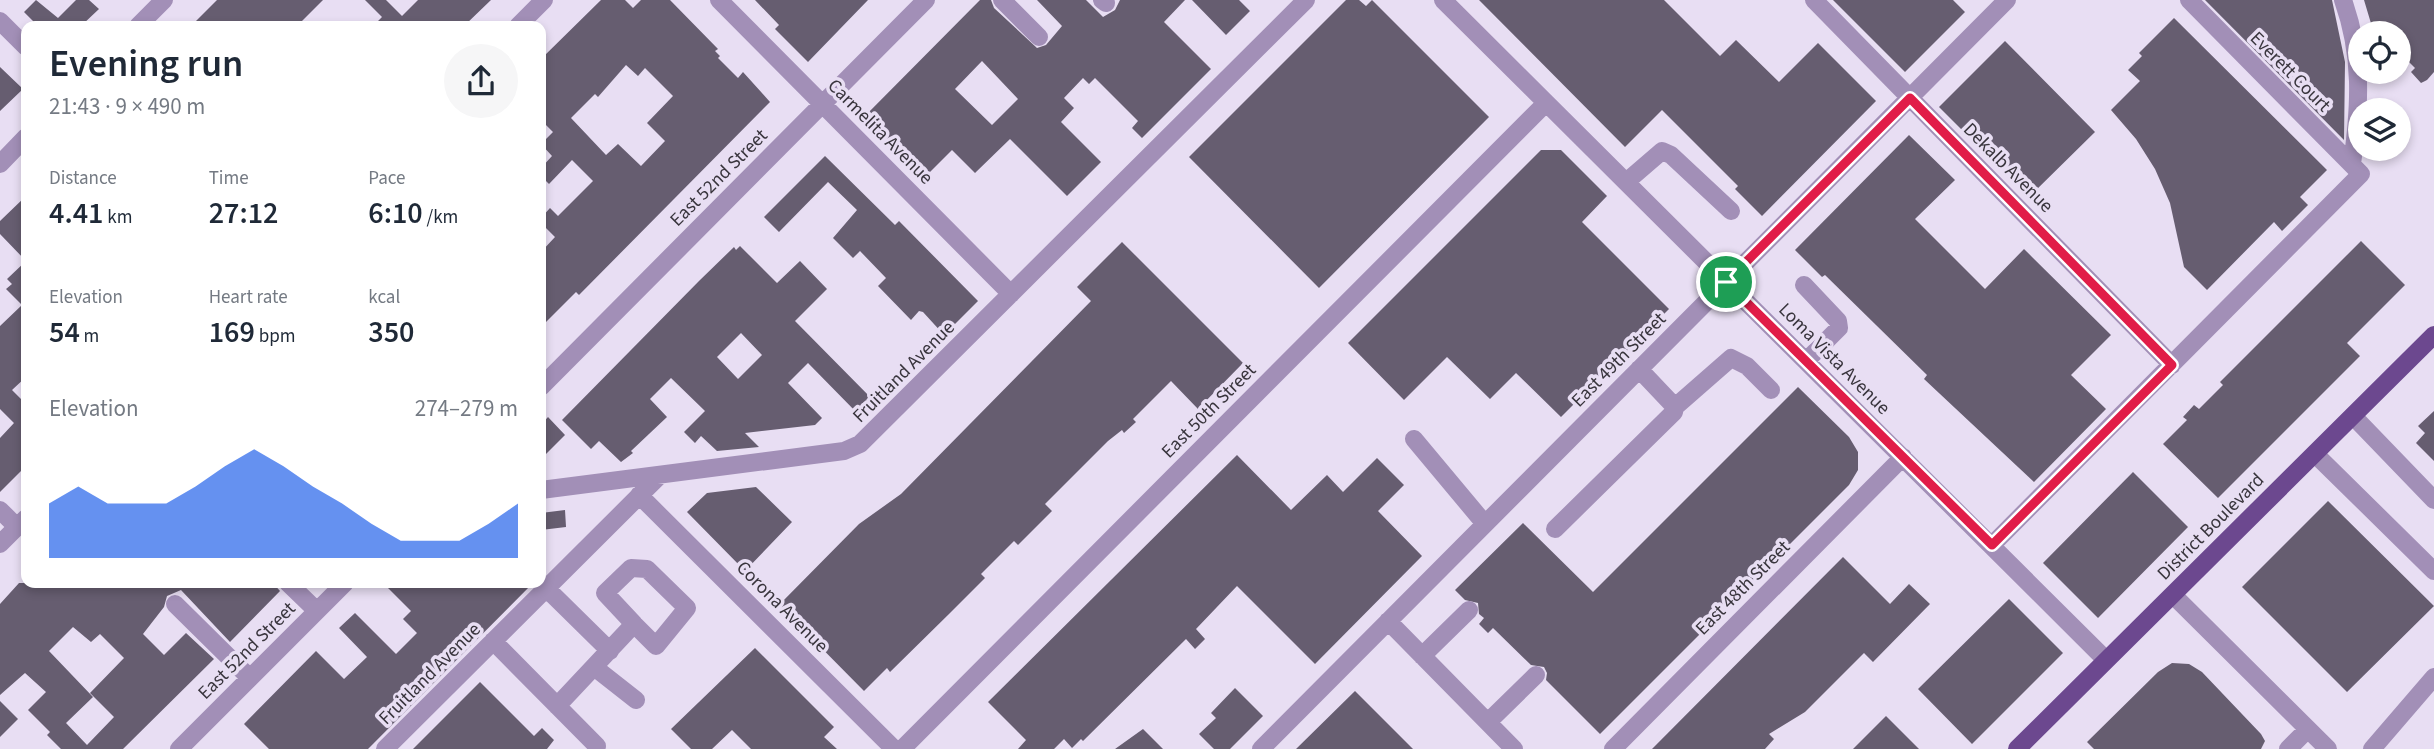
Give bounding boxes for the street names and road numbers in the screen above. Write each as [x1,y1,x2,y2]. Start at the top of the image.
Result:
street label: Everett Court [2244,26,2337,119]
street label: Carmelita Avenue [821,73,939,191]
street label: Dekalb Avenue [1957,117,2059,219]
street label: East 52nd Street [664,123,774,233]
street label: Loma Vista Avenue [1772,297,1896,421]
street label: East 49th Street [1565,306,1673,414]
street label: Fruitland Avenue [847,315,961,429]
street label: East 50th Street [1155,357,1263,465]
street label: District Boulevard [2151,467,2271,587]
street label: East 48th Street [1689,534,1797,642]
street label: Corona Avenue [730,555,834,659]
street label: East 52nd Street [192,596,302,706]
street label: Fruitland Avenue [373,617,487,731]

